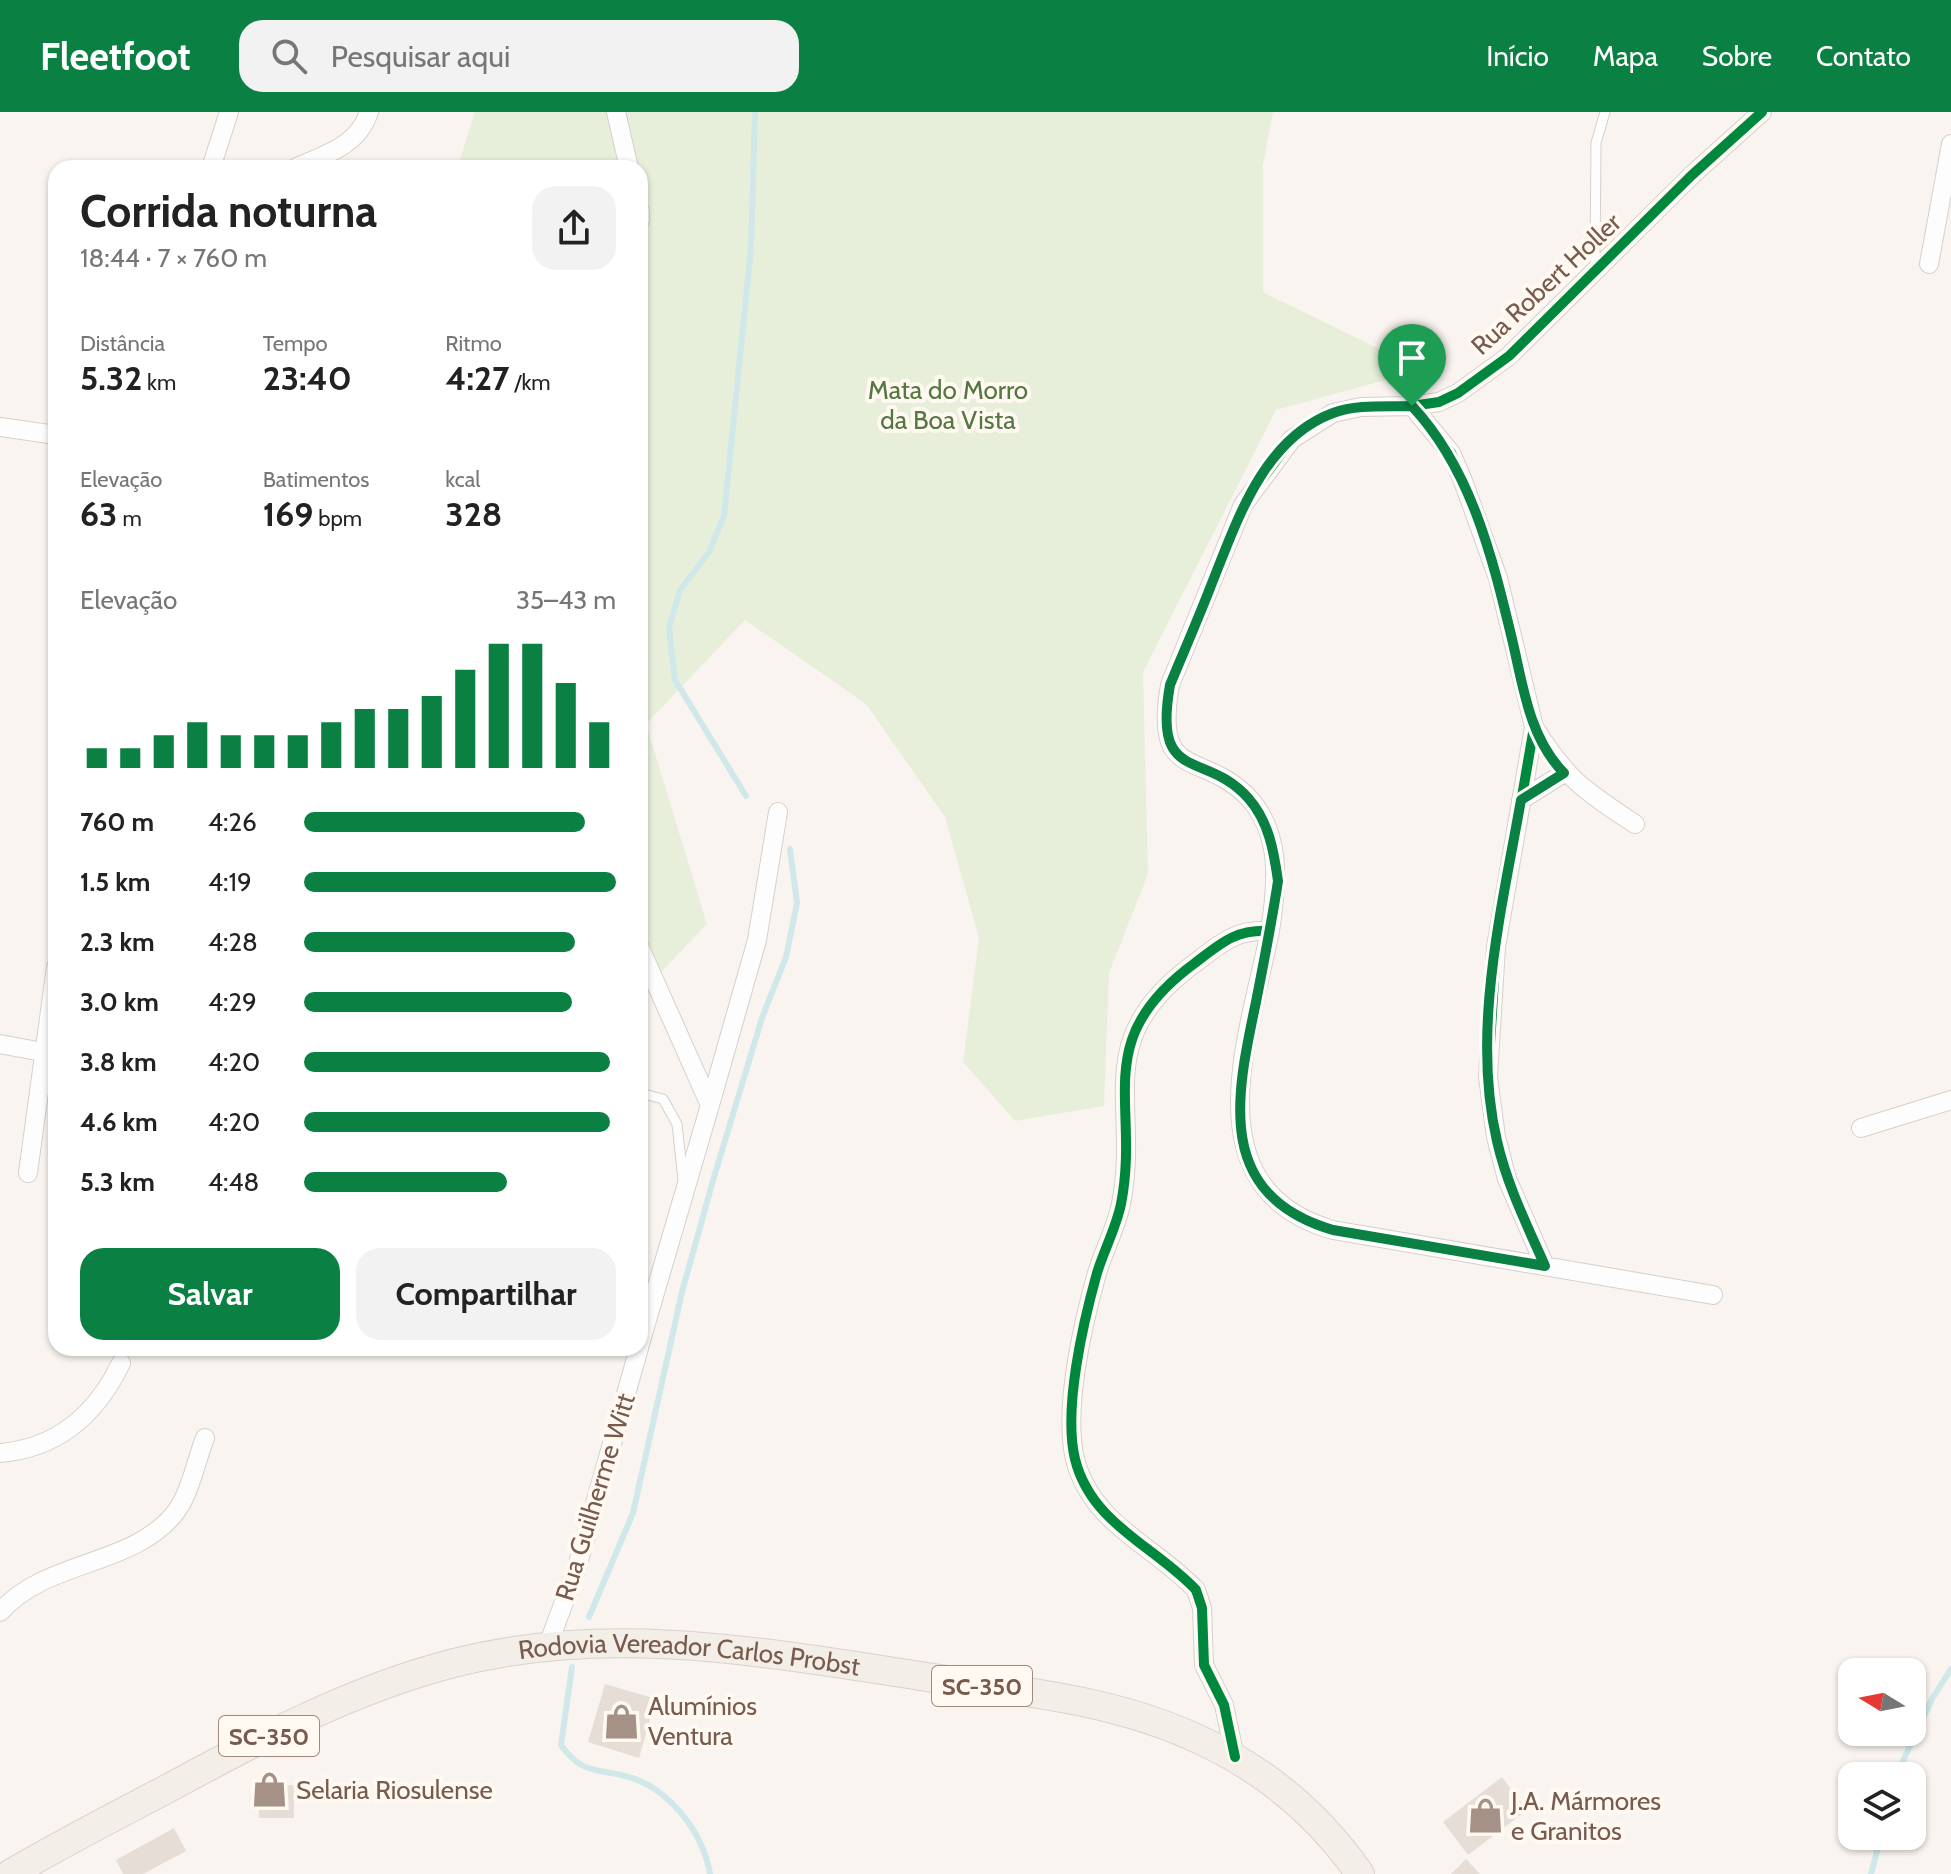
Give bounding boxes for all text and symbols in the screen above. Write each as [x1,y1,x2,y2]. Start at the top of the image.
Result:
search box [239,20,799,92]
text: Fleetfoot [40,33,191,80]
icon: search [267,34,311,78]
text: Pesquisar aqui [331,38,510,75]
text: Início [1486,39,1549,73]
text: Mapa [1593,39,1658,73]
text: Sobre [1702,39,1772,73]
text: Contato [1816,39,1911,73]
text: Corrida noturna [80,185,377,238]
button: share [532,186,616,270]
street label: Rua Robert Holler [1464,206,1628,362]
text: 18:44 · 7 × 760 m [80,242,267,274]
pin [1378,324,1446,406]
text: Distância [80,330,165,357]
text: Tempo [263,330,328,357]
text: Ritmo [445,330,502,357]
icon: arrive [1390,336,1434,380]
text: 5.32 [80,357,142,399]
text: 23:40 [263,357,352,399]
text: 4:27 [445,357,509,399]
text: km [142,369,176,396]
text: /km [509,369,551,396]
park label: Mata do Morro da Boa Vista [868,374,1028,436]
text: Elevação [80,466,162,493]
text: Batimentos [263,466,369,493]
text: kcal [445,466,480,493]
text: 63 [80,493,117,535]
text: 169 [263,493,313,535]
text: 328 [445,493,502,535]
text: m [117,505,142,532]
text: bpm [313,505,362,532]
text: Elevação [80,584,177,616]
text: 35–43 m [516,584,616,616]
text: 760 m [80,806,154,838]
text: 4:26 [208,806,257,838]
text: 1.5 km [80,866,150,898]
text: 4:19 [208,866,252,898]
text: 2.3 km [80,926,155,958]
text: 4:28 [208,926,258,958]
text: 3.0 km [80,986,159,1018]
text: 4:29 [208,986,257,1018]
text: 3.8 km [80,1046,157,1078]
text: 4:20 [208,1046,260,1078]
text: 4.6 km [80,1106,158,1138]
text: 4:20 [208,1106,260,1138]
text: 5.3 km [80,1166,155,1198]
text: 4:48 [208,1166,259,1198]
button: Salvar [80,1248,340,1340]
button: Compartilhar [356,1248,616,1340]
street label: Rua Guilherme Witt [548,1389,642,1604]
street label: Rodovia Vereador Carlos Probst [516,1627,863,1682]
north arrow [1838,1658,1926,1746]
map controls [1838,1658,1926,1850]
road number: SC-350 [932,1666,1032,1706]
place label: Alumínios Ventura [648,1690,757,1752]
shop icon: Alumínios Ventura [603,1702,641,1740]
road number: SC-350 [219,1716,319,1756]
button: layers [1838,1762,1926,1850]
shop icon: Selaria Riosulense [251,1771,289,1809]
place label: Selaria Riosulense [296,1774,493,1806]
place label: J.A. Mármores e Granitos [1510,1785,1661,1847]
shop icon: J.A. Mármores e Granitos [1466,1797,1504,1835]

